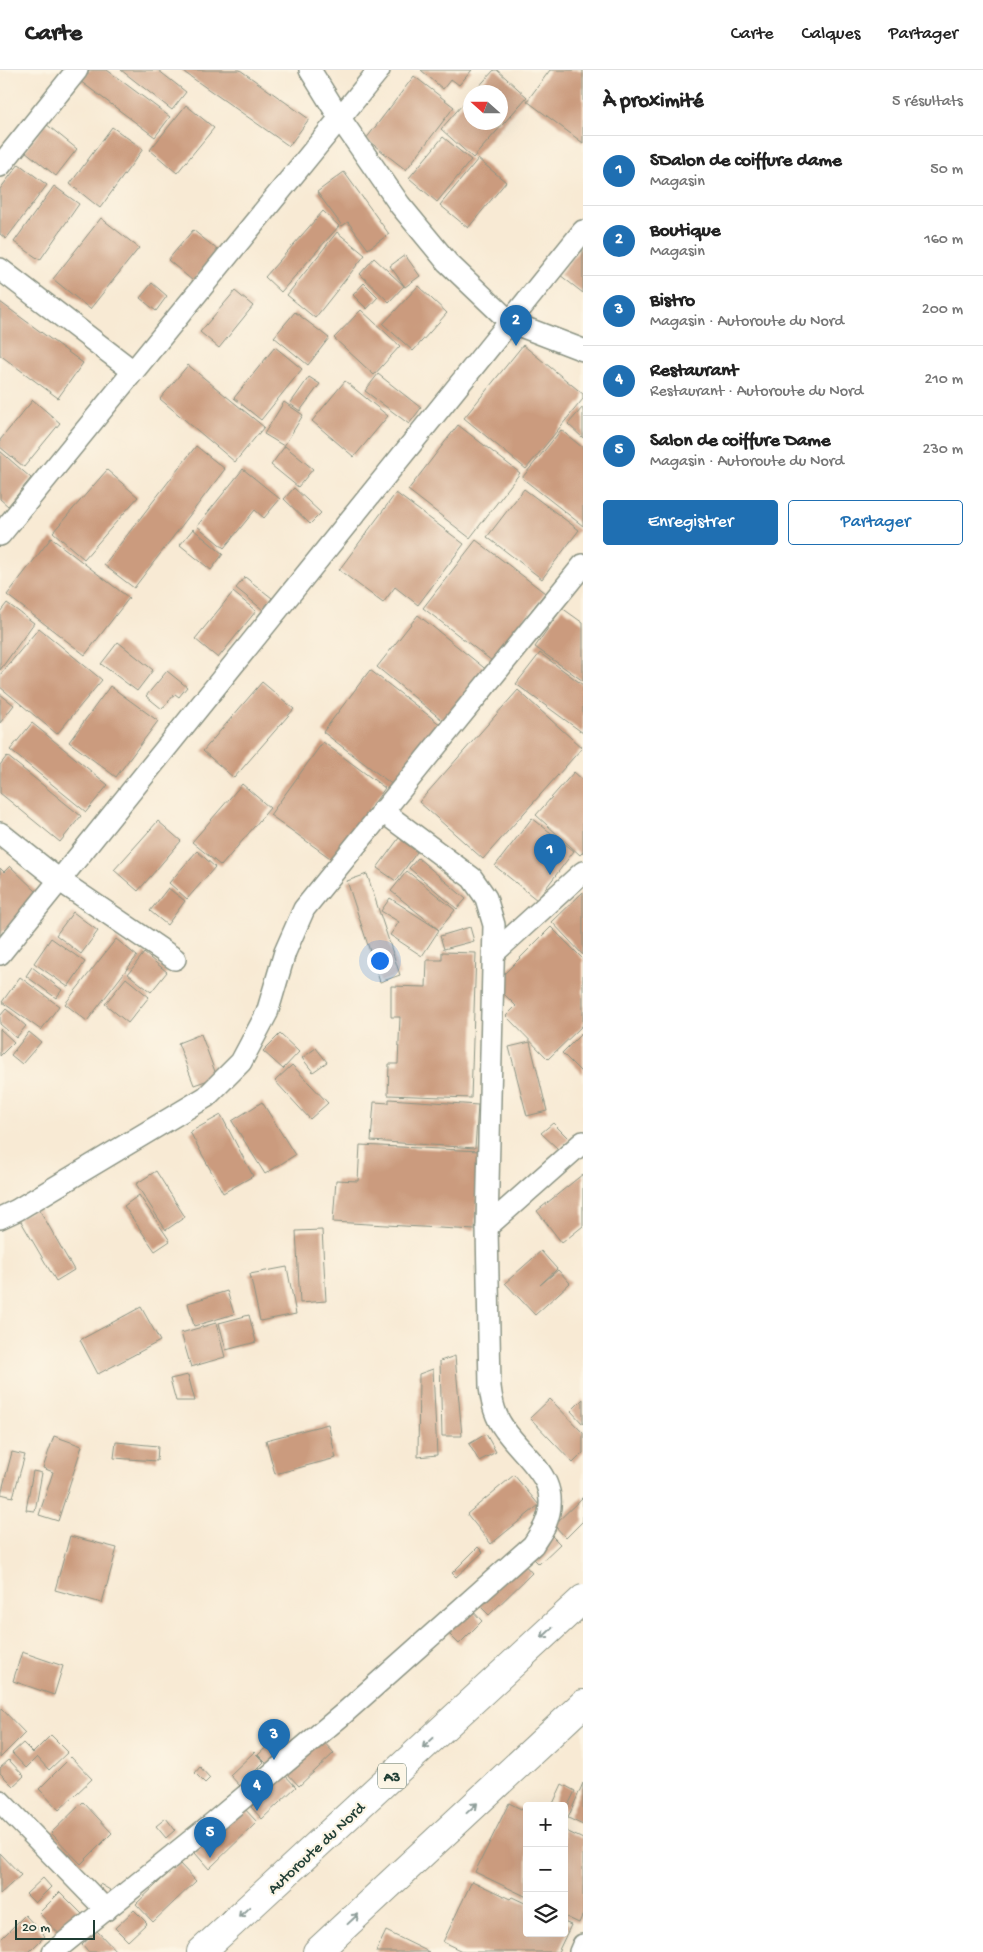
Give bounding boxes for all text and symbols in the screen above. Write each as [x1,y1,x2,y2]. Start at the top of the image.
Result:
text: Carte [25,20,82,49]
text: Carte [731,24,774,45]
text: Calques [802,24,860,45]
text: Partager [888,24,958,45]
north arrow [463,85,508,130]
text: À proximité [603,90,704,115]
text: 5 résultats [892,93,963,112]
text: SDalon de coiffure dame [650,150,842,173]
text: 1 [616,161,622,180]
text: 50 m [930,161,963,180]
text: Magasin [650,173,705,192]
text: Boutique [650,220,720,243]
text: 2 [615,231,623,250]
text: 160 m [924,231,963,250]
text: Magasin [650,243,705,262]
text: Bistro [650,290,695,313]
text: 3 [615,301,623,320]
text: 200 m [922,301,963,320]
pin: 2 [500,305,532,346]
text: Magasin · Autoroute du Nord [650,313,844,332]
text: Restaurant [650,360,738,383]
text: 4 [615,371,623,390]
text: 210 m [924,371,963,390]
text: Restaurant · Autoroute du Nord [650,383,863,402]
text: Salon de coiffure Dame [650,430,831,453]
text: 5 [615,441,623,460]
text: 230 m [923,441,963,460]
text: Magasin · Autoroute du Nord [650,453,844,472]
button: Enregistrer [603,500,778,545]
button: Partager [788,500,963,545]
pin: 1 [534,834,566,875]
your location [367,948,393,974]
one-way arrow [541,1627,554,1638]
pin: 3 [258,1719,290,1760]
one-way arrow [421,1737,434,1749]
road number: A3 [378,1764,406,1788]
pin: 4 [241,1770,273,1811]
street label: Autoroute du Nord [265,1798,371,1900]
one-way arrow [466,1802,479,1814]
map controls [523,1802,568,1937]
button: + [523,1802,568,1847]
pin: 5 [194,1817,226,1858]
button: − [523,1847,568,1892]
button: layers [523,1892,568,1937]
one-way arrow [238,1906,250,1918]
one-way arrow [347,1913,360,1925]
scale bar [15,1917,95,1940]
text: 20 m [22,1920,50,1937]

